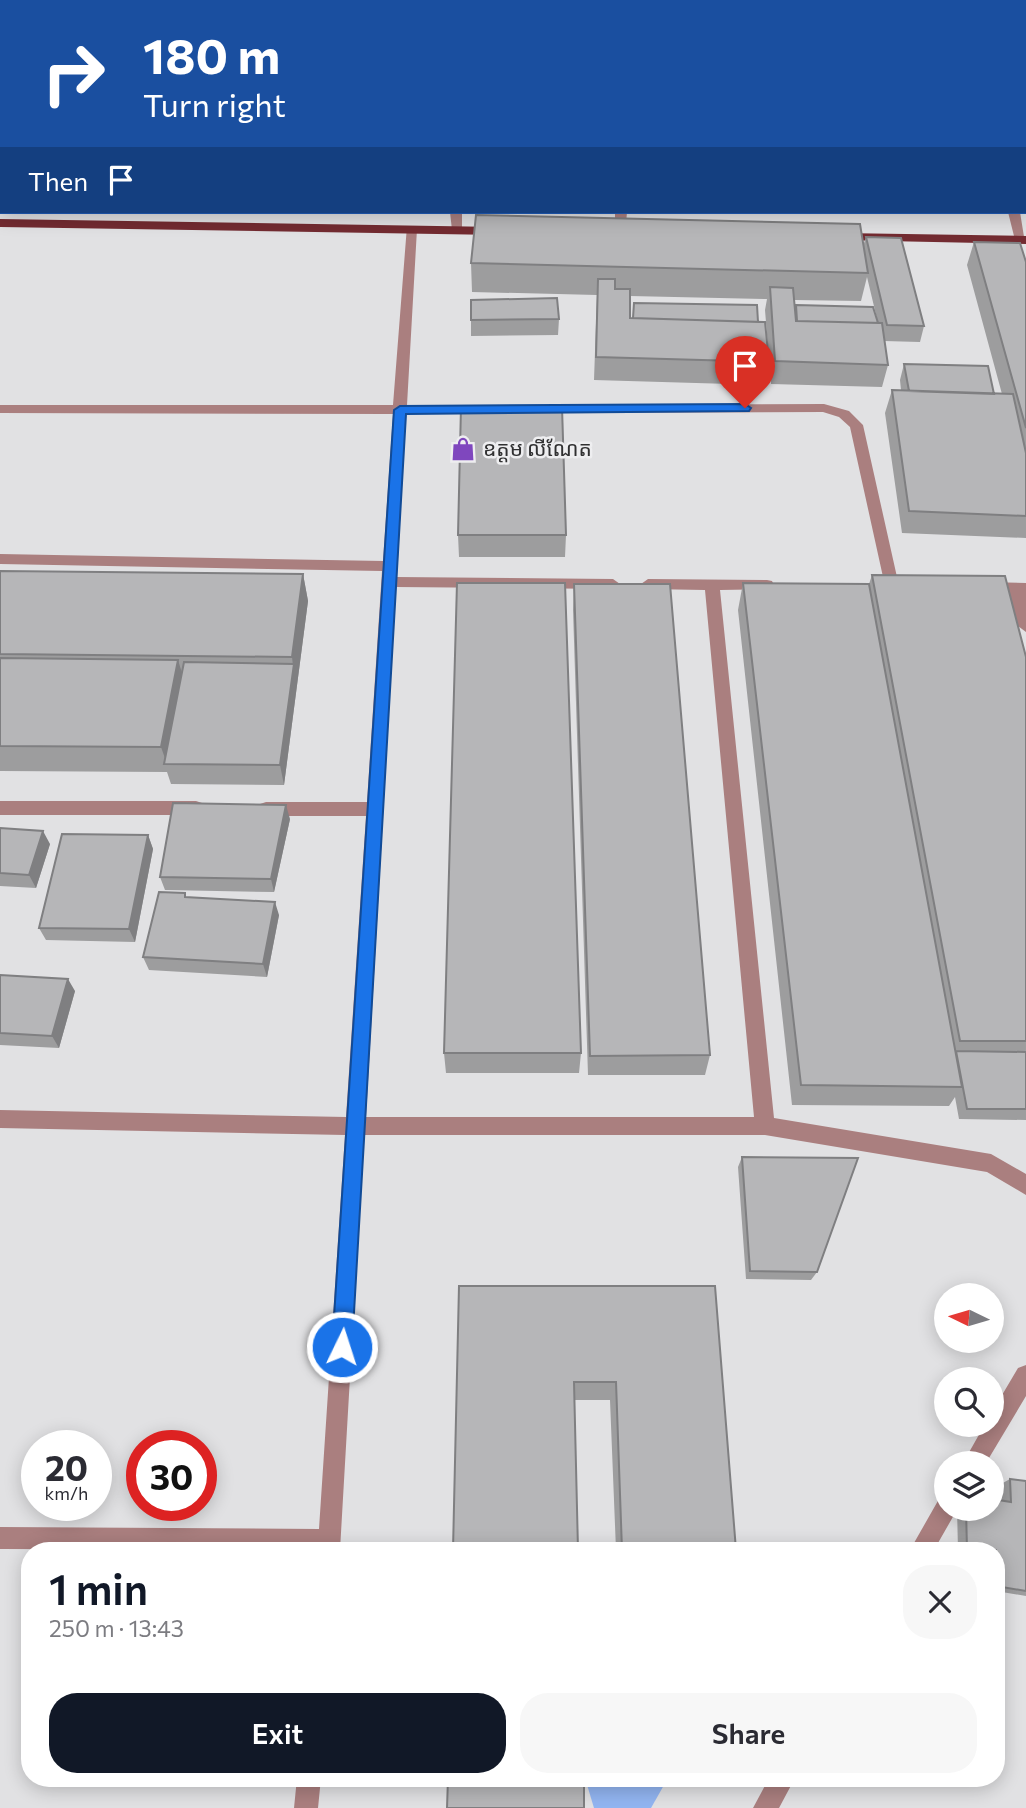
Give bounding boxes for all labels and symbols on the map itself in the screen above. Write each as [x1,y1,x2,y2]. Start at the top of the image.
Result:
pin [715,336,775,408]
shop icon: ឧត្តម លីណែត [449,435,477,463]
place label: ឧត្តម លីណែត [483,435,592,463]
north arrow [934,1283,1004,1353]
position arrow [305,1310,379,1384]
speed limit sign: 30 [126,1430,217,1521]

